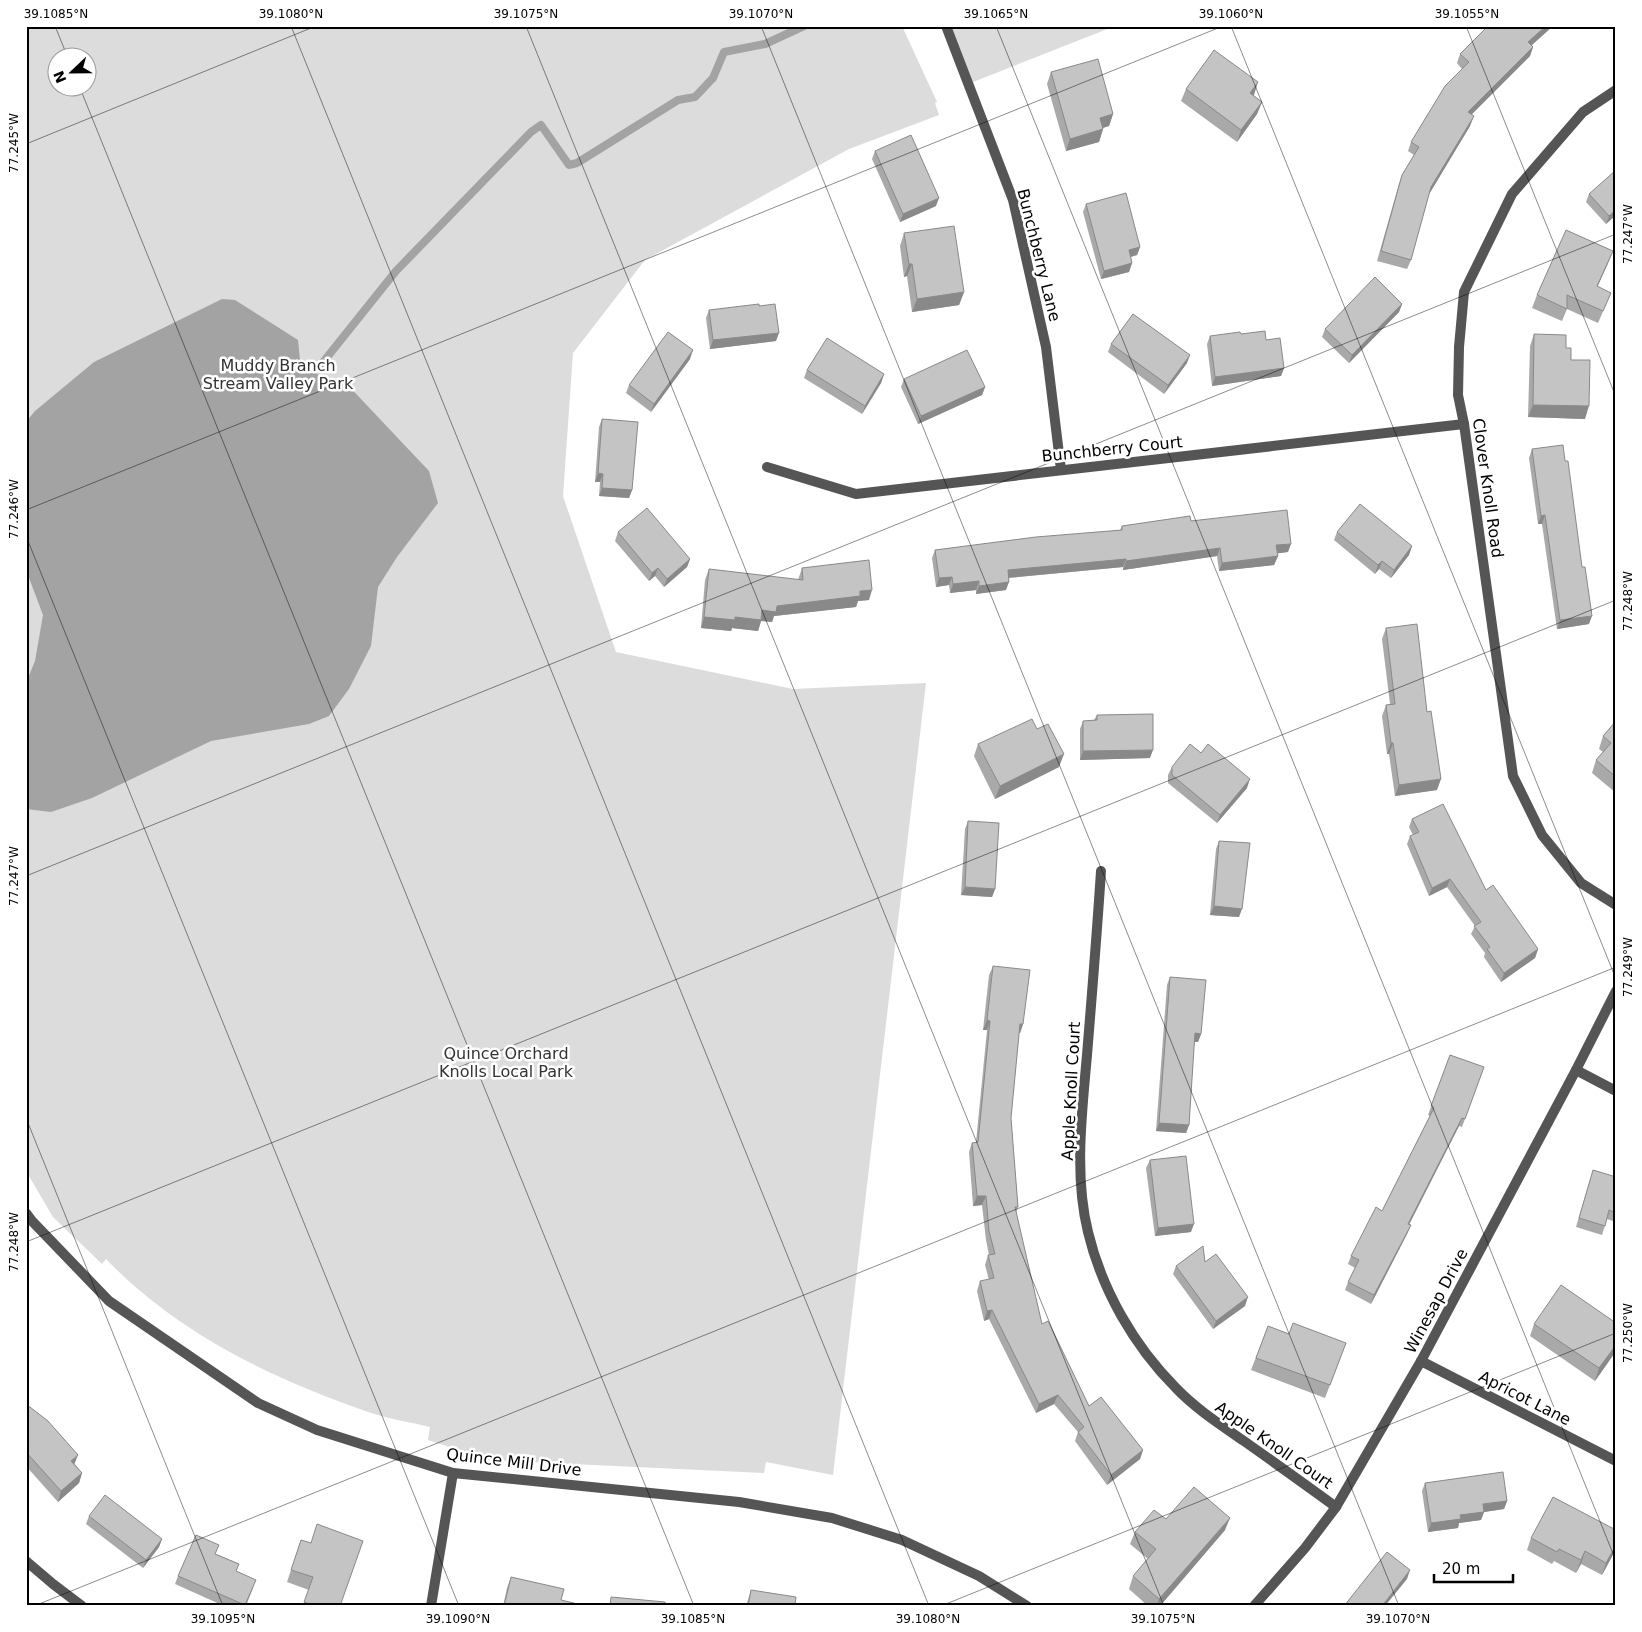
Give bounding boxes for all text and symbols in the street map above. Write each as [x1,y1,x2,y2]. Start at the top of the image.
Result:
text: 39.1085°N [24,7,88,21]
text: 39.1080°N [259,7,323,21]
text: 39.1075°N [494,7,558,21]
text: 39.1070°N [729,7,793,21]
text: 39.1065°N [964,7,1028,21]
text: 39.1060°N [1199,7,1263,21]
text: 39.1055°N [1435,7,1499,21]
north arrow [48,48,98,98]
text: N [50,68,70,85]
text: 77.245°W [7,113,21,173]
street label: Bunchberry Lane [1013,187,1065,323]
text: 77.247°W [1621,204,1635,264]
park label: Muddy Branch Stream Valley Park [203,356,354,393]
street label: Clover Knoll Road [1469,417,1507,559]
street label: Bunchberry Court [1041,432,1183,466]
text: 77.246°W [7,479,21,539]
text: 77.248°W [1621,571,1635,631]
text: 77.247°W [7,846,21,906]
text: 77.249°W [1621,937,1635,997]
street label: Apple Knoll Court [1058,1021,1084,1161]
park label: Quince Orchard Knolls Local Park [439,1044,574,1081]
text: 77.248°W [7,1212,21,1272]
street label: Winesap Drive [1400,1245,1472,1357]
text: 77.250°W [1621,1303,1635,1363]
street label: Apricot Lane [1476,1367,1574,1429]
street label: Apple Knoll Court [1212,1397,1336,1493]
street label: Quince Mill Drive [445,1444,583,1480]
scale bar [1434,1552,1513,1584]
text: 20 m [1442,1560,1480,1578]
text: 39.1095°N [191,1612,255,1626]
text: 39.1090°N [426,1612,490,1626]
text: 39.1085°N [661,1612,725,1626]
text: 39.1080°N [896,1612,960,1626]
text: 39.1075°N [1131,1612,1195,1626]
text: 39.1070°N [1366,1612,1430,1626]

